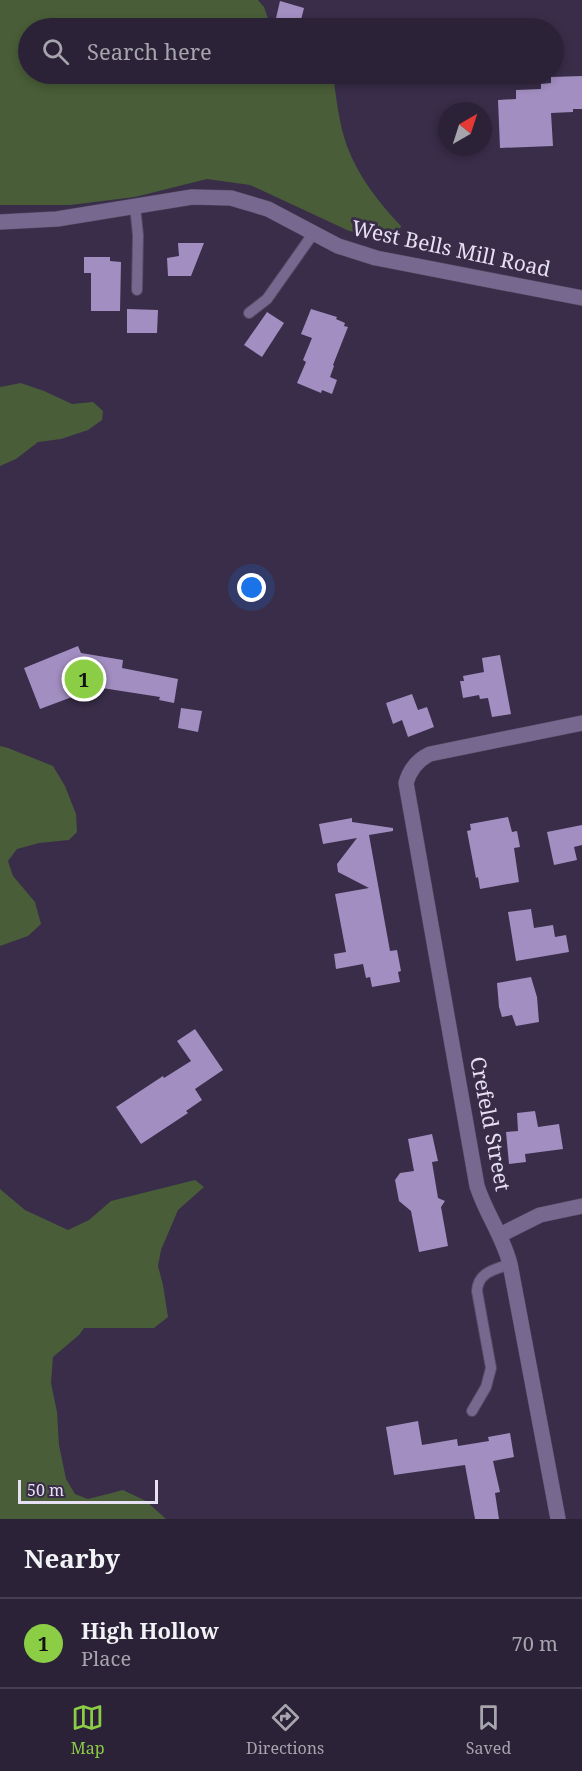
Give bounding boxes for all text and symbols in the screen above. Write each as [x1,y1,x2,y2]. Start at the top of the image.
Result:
search box [18,18,564,84]
icon: search [39,35,72,68]
text: Search here [87,36,212,66]
north arrow [438,102,492,156]
street label: West Bells Mill Road [349,213,553,283]
your location [237,573,266,602]
pin: 1 [64,656,104,702]
street label: Crefeld Street [464,1054,518,1193]
scale bar [18,1477,158,1504]
text: 50 m [27,1479,64,1501]
text: Nearby [24,1540,120,1576]
text: High Hollow [81,1615,219,1645]
text: 1 [38,1630,49,1657]
text: 70 m [512,1630,558,1657]
text: Place [81,1645,131,1672]
tab: Map [71,1701,105,1759]
tab: Directions [246,1701,324,1759]
tab: Saved [466,1701,511,1759]

